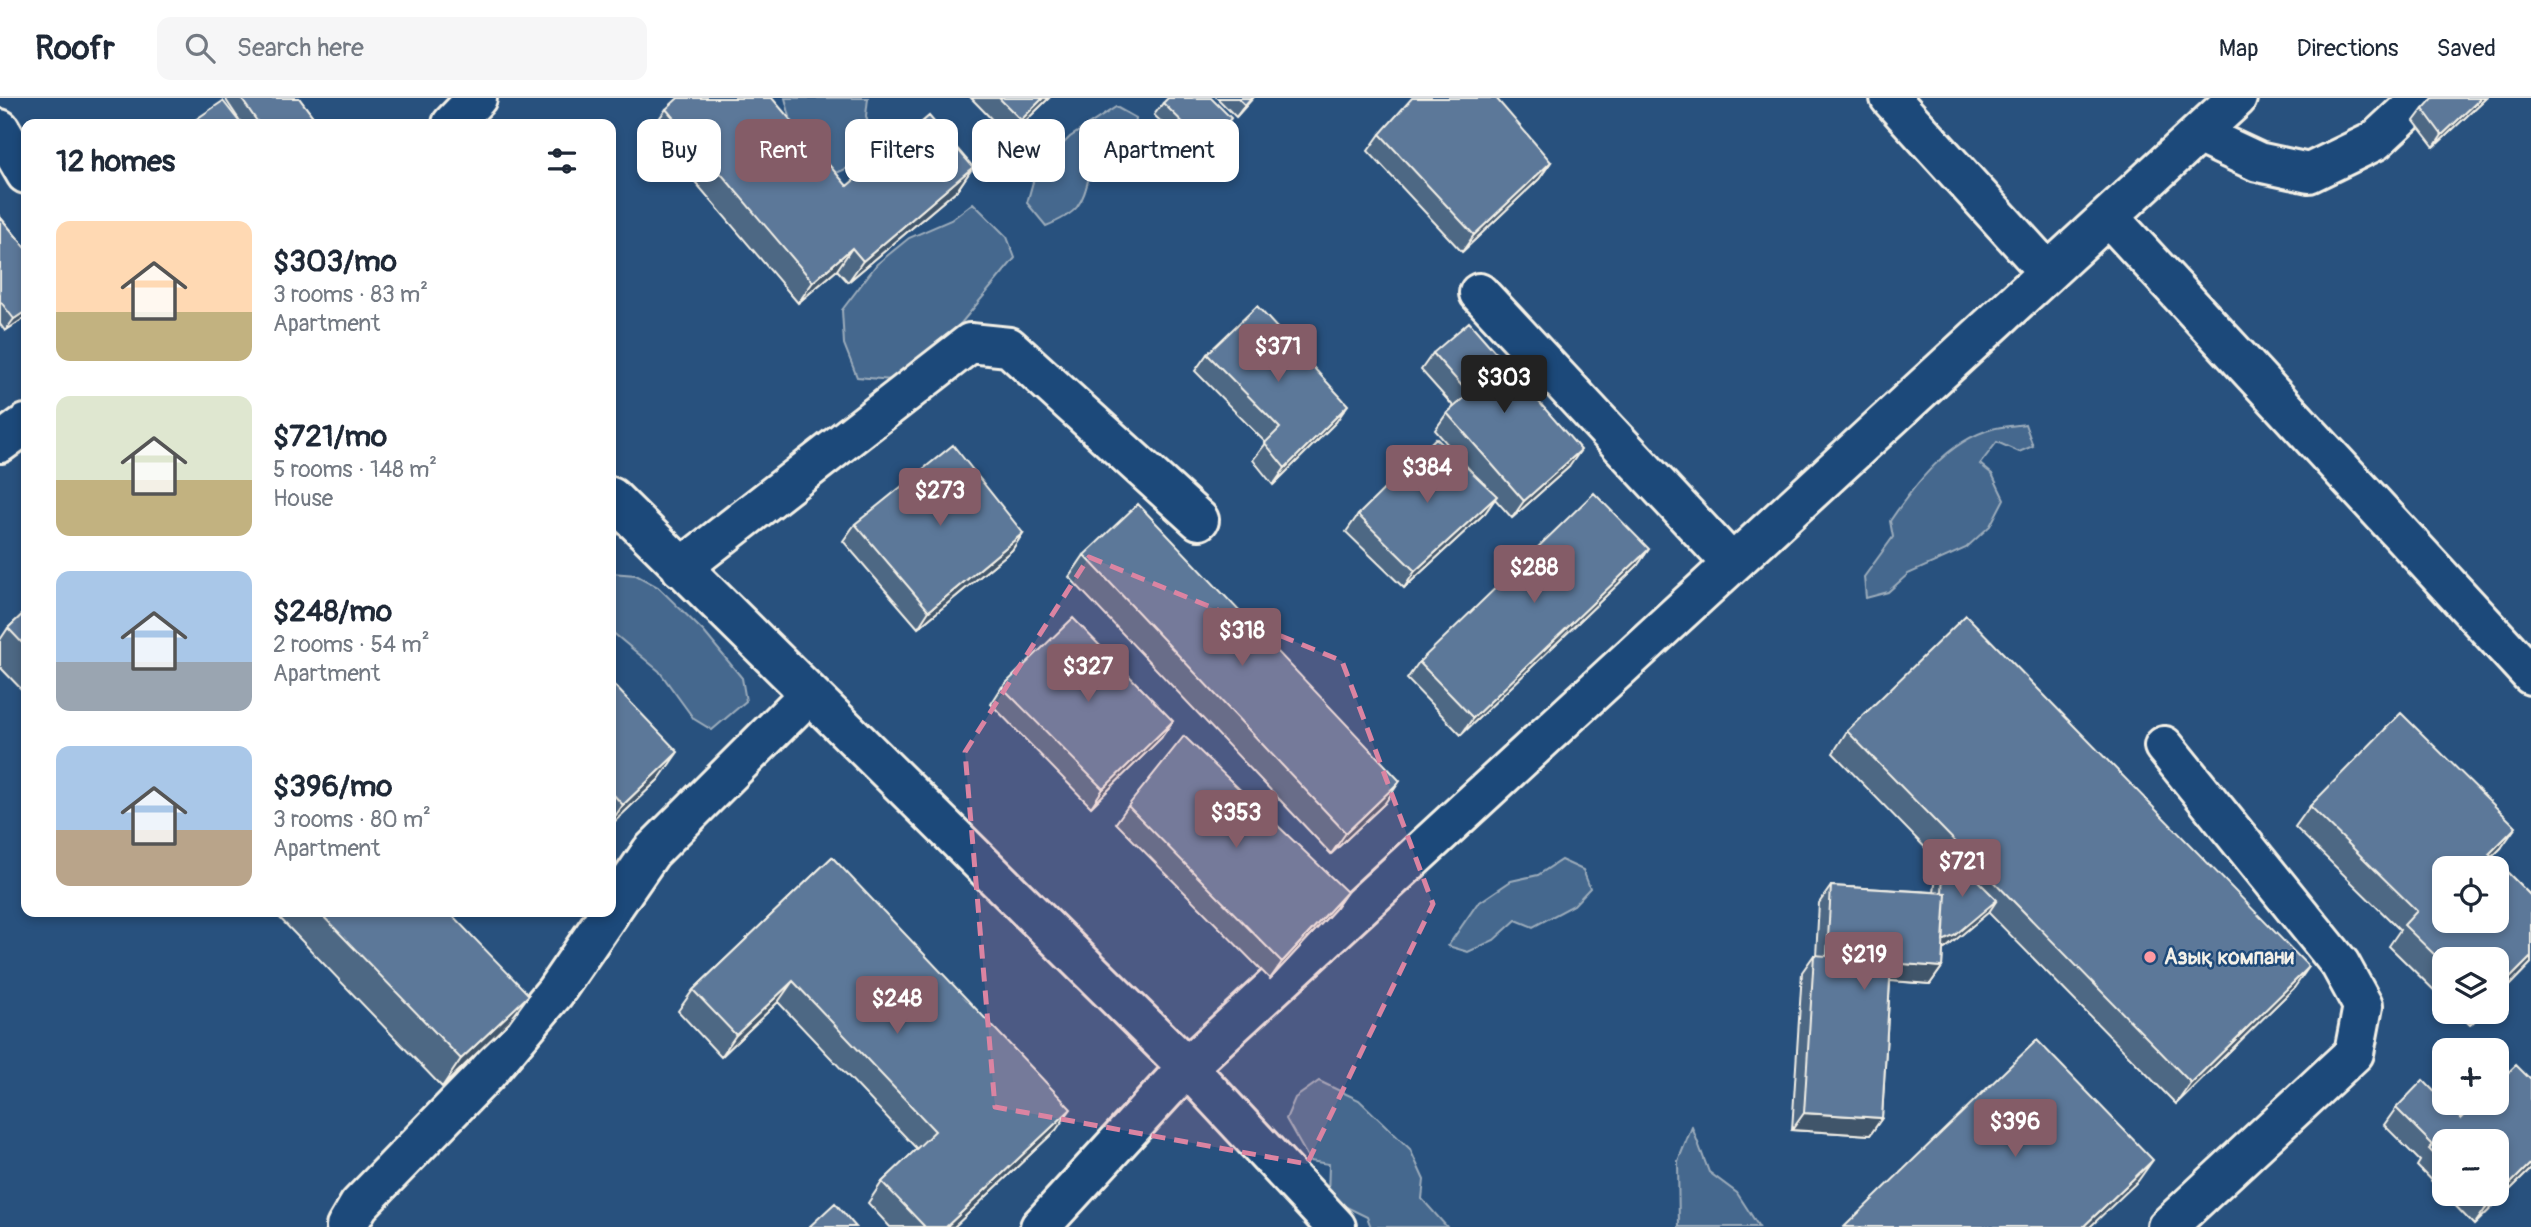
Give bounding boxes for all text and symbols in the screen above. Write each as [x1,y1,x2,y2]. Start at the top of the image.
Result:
search box [157,17,647,80]
text: Roofr [35,28,115,69]
icon: search [181,29,219,67]
text: Search here [237,32,364,64]
text: Map [2219,34,2259,63]
text: Directions [2297,34,2398,63]
text: Saved [2436,34,2496,63]
chip: Buy [637,119,721,182]
chip: Rent [735,119,831,182]
chip: Filters [845,119,958,182]
chip: New [972,119,1065,182]
chip: Apartment [1079,119,1239,182]
icon: filters [543,142,581,180]
text: 12 homes [56,143,175,180]
text: $303/mo [273,243,397,280]
icon: home [112,249,196,333]
text: 3 rooms · 83 m² [273,280,428,309]
text: Apartment [273,309,380,338]
pin: $371 [1237,324,1319,384]
text: $371 [1255,332,1301,361]
pin: $303 [1463,356,1545,415]
text: $303 [1477,363,1531,392]
text: $721/mo [273,418,387,455]
icon: home [112,424,196,508]
pin: $384 [1386,446,1468,505]
text: $384 [1402,453,1452,482]
text: 5 rooms · 148 m² [273,455,437,484]
pin: $273 [899,468,981,528]
text: $273 [915,476,965,505]
text: House [273,484,333,513]
pin: $288 [1493,546,1575,605]
text: $288 [1510,553,1558,582]
text: $248/mo [273,593,392,630]
icon: home [112,599,196,683]
pin: $318 [1201,608,1283,668]
text: $318 [1219,616,1265,645]
text: 2 rooms · 54 m² [273,630,430,659]
pin: $327 [1047,644,1129,704]
text: $327 [1063,652,1113,681]
text: Apartment [273,659,380,688]
text: $396/mo [273,768,392,805]
icon: home [112,774,196,858]
pin: $353 [1195,790,1277,850]
text: $353 [1211,798,1261,827]
text: 3 rooms · 80 m² [273,805,431,834]
text: Apartment [273,834,380,863]
pin: $721 [1921,840,2003,899]
text: $721 [1939,847,1985,876]
map controls [2432,856,2509,1206]
button: locate [2432,856,2509,933]
pin: $219 [1823,932,1905,992]
text: $219 [1841,940,1887,969]
place label: Азық компани [2164,944,2294,971]
button: layers [2432,947,2509,1024]
marker: Азық компани [2142,949,2158,965]
pin: $248 [856,976,938,1036]
text: $248 [872,984,922,1013]
button: + [2432,1038,2509,1115]
pin: $396 [1974,1100,2056,1159]
text: $396 [1990,1107,2040,1136]
button: − [2432,1129,2509,1206]

